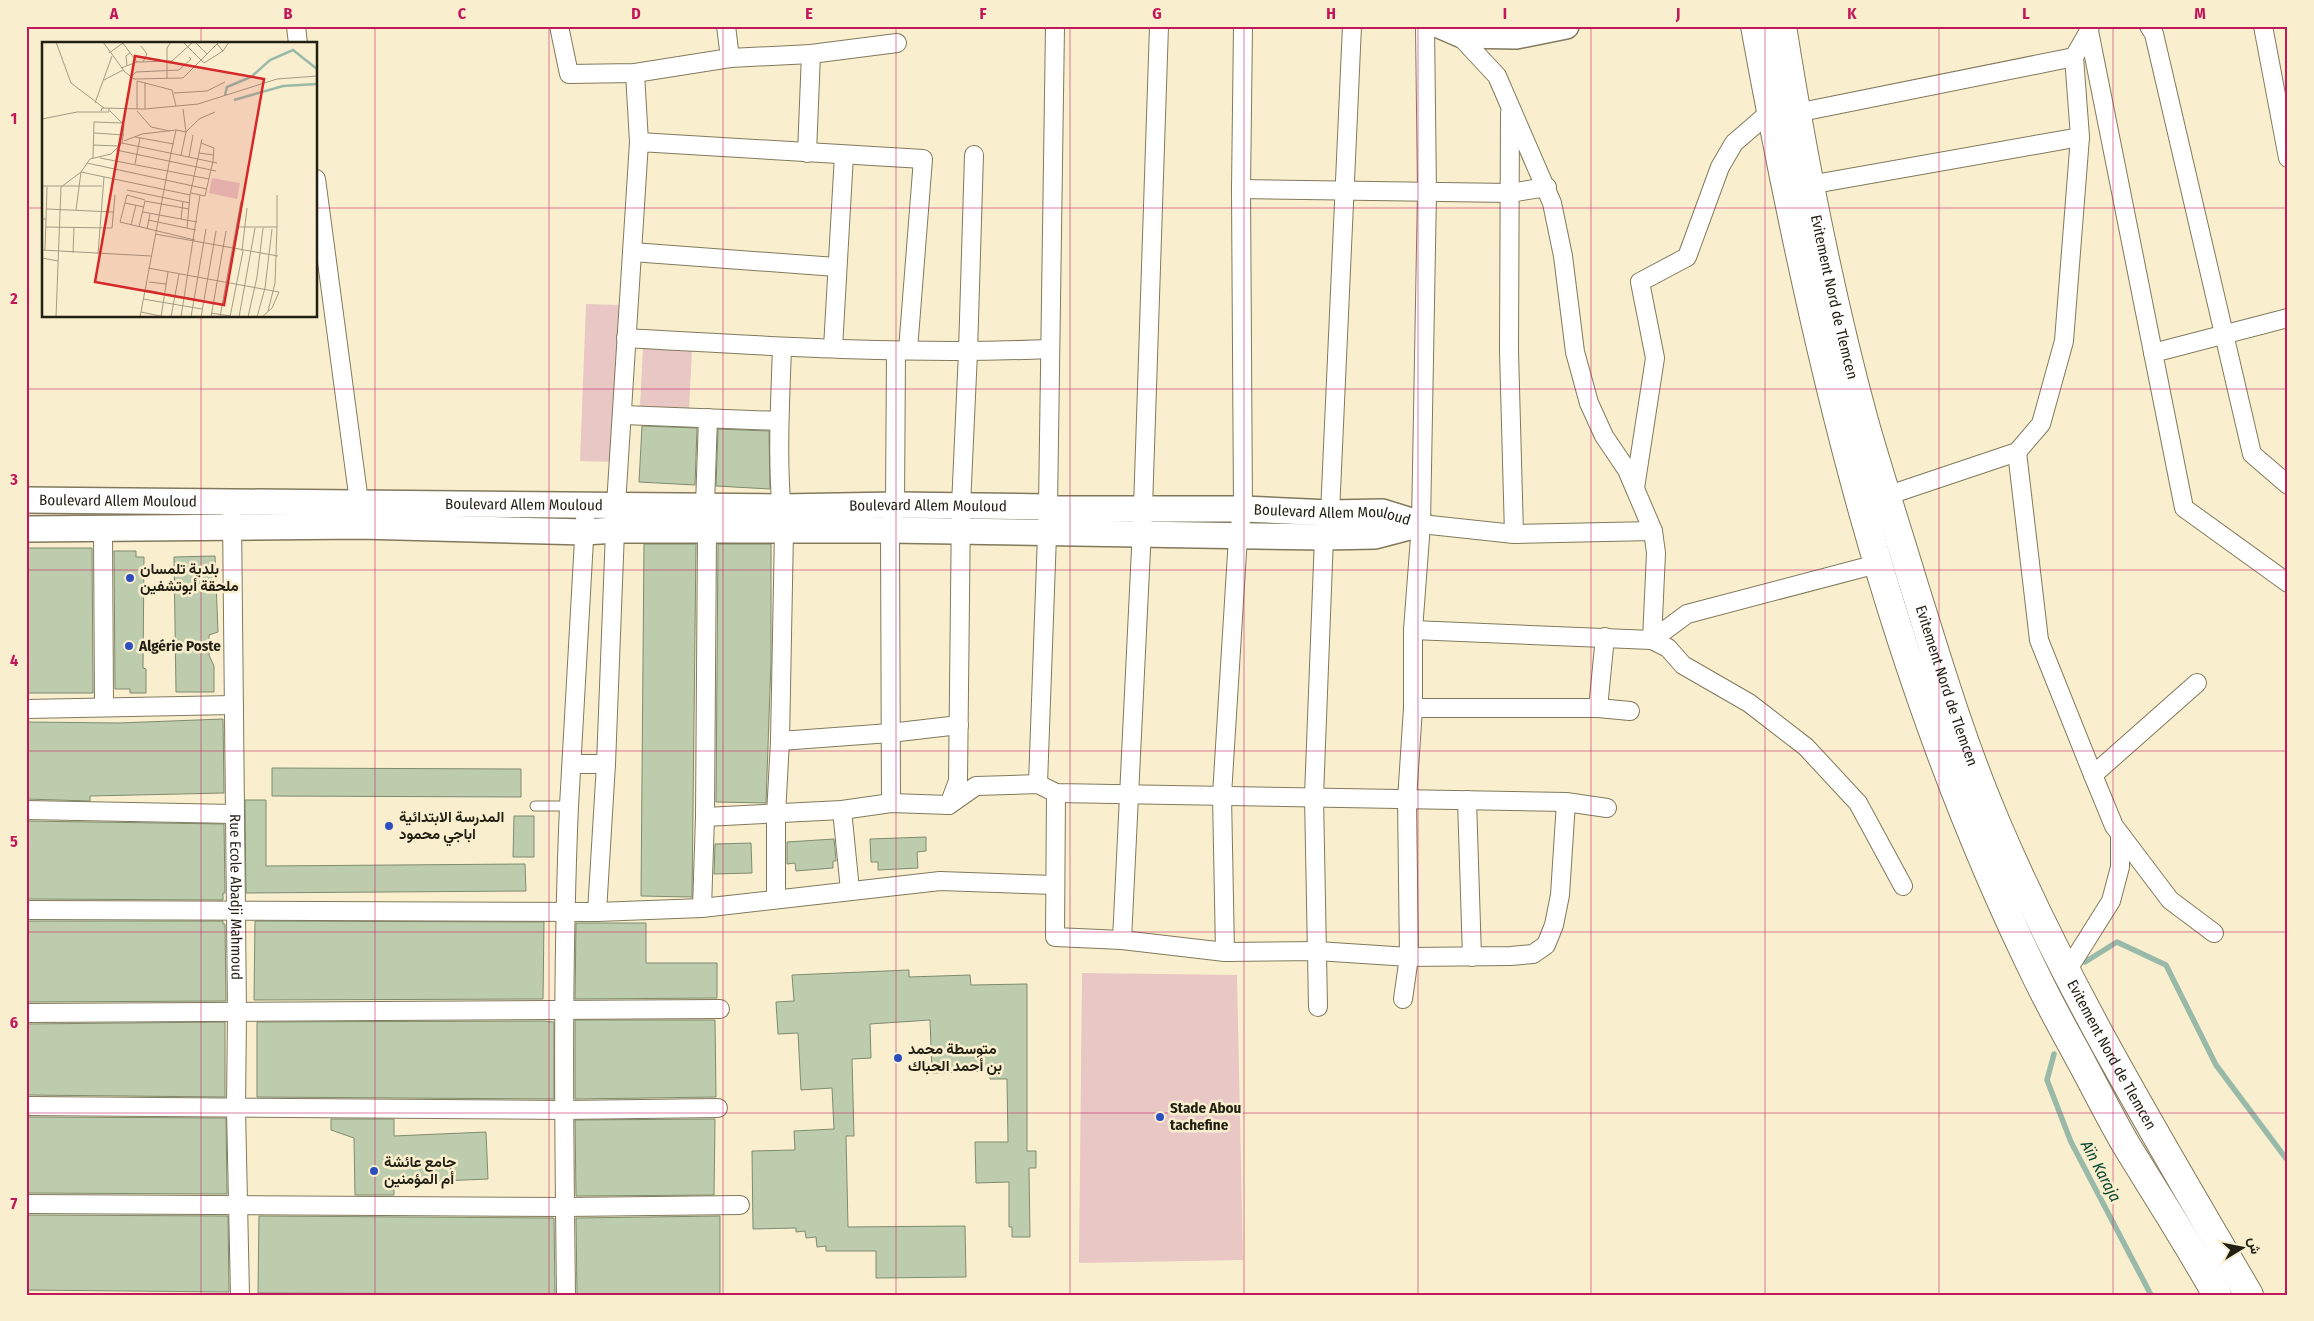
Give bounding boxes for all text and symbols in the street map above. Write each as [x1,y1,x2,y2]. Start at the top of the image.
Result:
text: A [109,4,119,23]
text: B [284,4,293,23]
text: C [458,4,467,23]
text: D [631,4,641,23]
text: E [805,4,813,23]
text: F [979,4,987,23]
text: G [1152,4,1162,23]
text: H [1326,4,1336,23]
text: I [1503,4,1507,23]
text: J [1675,4,1680,23]
text: K [1847,4,1857,23]
text: L [2022,4,2030,23]
text: M [2194,4,2206,23]
inset map [42,42,318,318]
text: 1 [11,109,17,128]
street label: Evitement Nord de Tlemcen [1807,213,1862,381]
text: 2 [9,289,18,308]
text: 3 [9,470,18,489]
street label: Boulevard Allem Mouloud [39,491,197,511]
street label: Boulevard Allem Mouloud [445,495,603,514]
street label: Boulevard Allem Mouloud [849,496,1007,515]
street label: Boulevard Allem Mouloud [1253,501,1413,529]
place label: بلدية تلمسان ملحقة أبوتشفين [140,560,239,595]
marker: بلدية تلمسان ملحقة أبوتشفين [124,572,136,584]
street label: Evitement Nord de Tlemcen [1912,603,1982,769]
place label: Algérie Poste [138,637,221,655]
marker: Algérie Poste [123,640,135,652]
text: 4 [10,651,18,670]
place label: المدرسة الابتدائية اباجي محمود [399,808,504,847]
street label: Rue Ecole Abadji Mahmoud [226,814,246,980]
marker: المدرسة الابتدائية اباجي محمود [383,820,395,832]
text: 5 [10,832,18,851]
street label: Evitement Nord de Tlemcen [2063,977,2160,1133]
text: 6 [10,1013,18,1032]
place label: متوسطة محمد بن أحمد الحباك [908,1040,1002,1075]
marker: متوسطة محمد بن أحمد الحباك [892,1052,904,1064]
place label: Stade Abou tachefine [1170,1099,1241,1134]
marker: Stade Abou tachefine [1154,1111,1166,1123]
water label: Aïn Karaja [2076,1136,2125,1205]
place label: جامع عائشة أم المؤمنين [384,1153,456,1189]
marker: جامع عائشة أم المؤمنين [368,1165,380,1177]
text: 7 [11,1194,18,1213]
north arrow [2216,1224,2266,1274]
text: ش [2244,1236,2264,1256]

